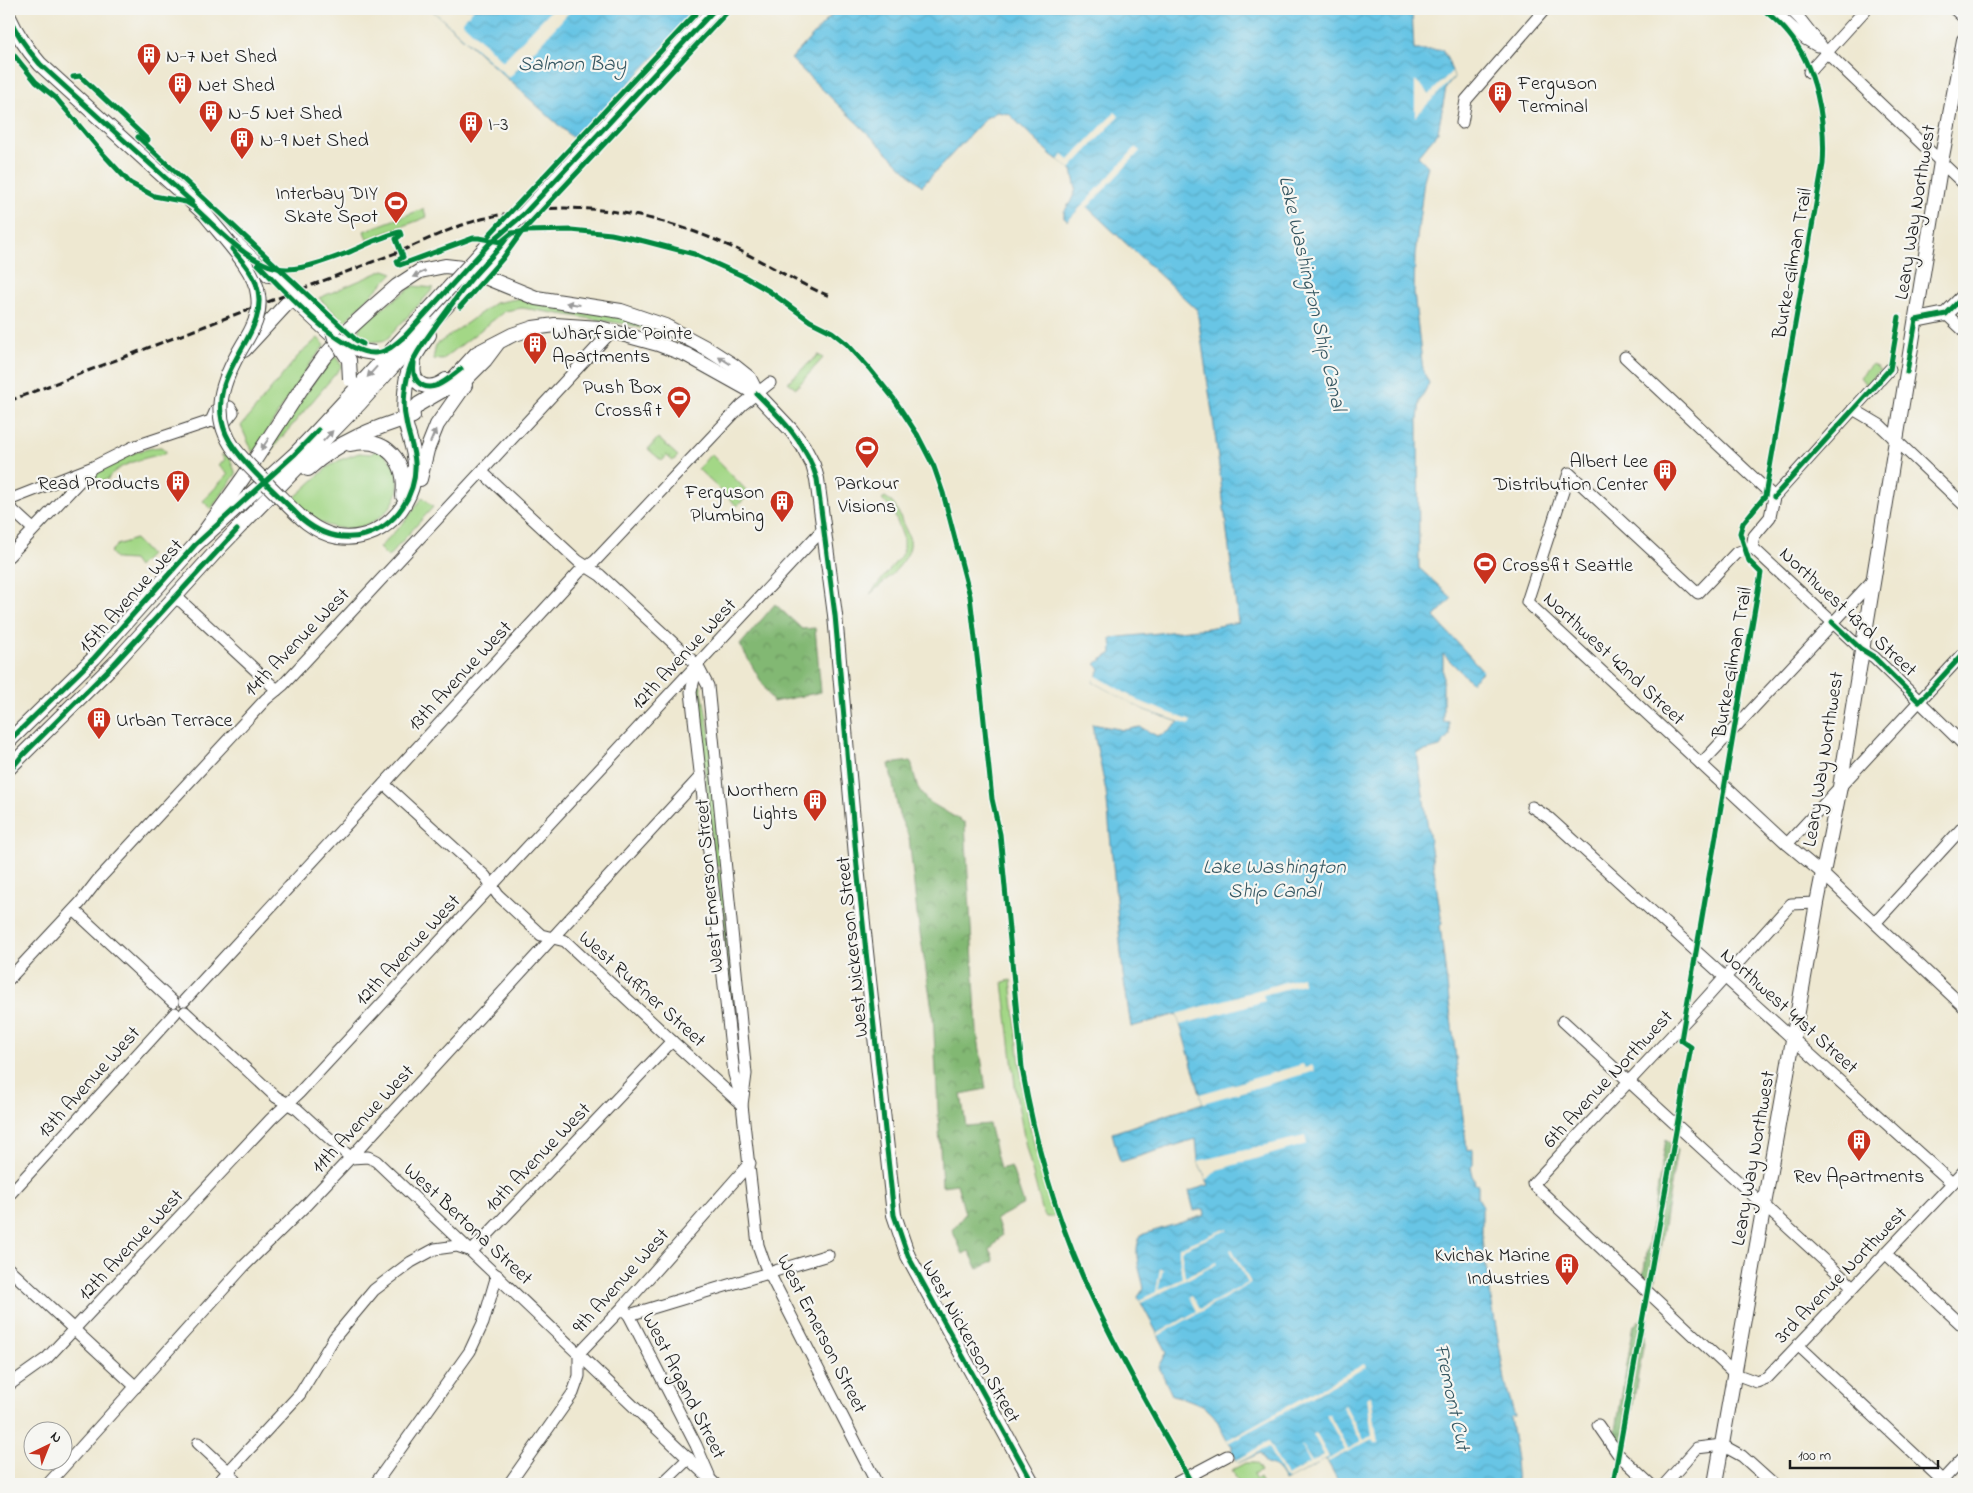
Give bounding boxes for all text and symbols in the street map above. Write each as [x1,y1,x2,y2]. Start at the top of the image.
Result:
building icon: N-7 Net Shed [136,42,162,76]
place label: N-7 Net Shed [166,43,277,72]
water label: Salmon Bay [518,50,626,80]
place label: Ferguson Terminal [1517,70,1597,122]
building icon: Net Shed [167,71,193,105]
place label: Net Shed [198,72,275,101]
building icon: Ferguson Terminal [1487,80,1513,114]
building icon: N-5 Net Shed [198,99,224,133]
place label: N-5 Net Shed [228,100,342,129]
building icon: I-3 [458,110,484,144]
place label: I-3 [488,111,508,140]
street label: Leary Way Northwest [1888,122,1945,302]
building icon: N-9 Net Shed [229,126,255,160]
place label: N-9 Net Shed [260,127,369,156]
water label: Lake Washington Ship Canal [1268,173,1353,417]
place label: Interbay DIY Skate Spot [276,180,378,232]
street label: Burke-Gilman Trail [1766,186,1821,342]
sports icon: Interbay DIY Skate Spot [383,190,409,224]
one-way arrow [412,270,426,278]
one-way arrow [565,300,581,308]
place label: Wharfside Pointe Apartments [552,320,692,372]
building icon: Wharfside Pointe Apartments [522,331,548,365]
one-way arrow [717,355,730,364]
one-way arrow [366,366,378,378]
place label: Push Box Crossfit [583,374,662,426]
sports icon: Push Box Crossfit [666,385,692,419]
one-way arrow [429,429,437,443]
one-way arrow [322,430,334,442]
sports icon: Parkour Visions [854,435,880,469]
one-way arrow [260,438,269,451]
place label: Albert Lee Distribution Center [1493,448,1649,500]
building icon: Albert Lee Distribution Center [1652,458,1678,492]
building icon: Read Products [165,469,191,503]
place label: Read Products [38,470,160,499]
place label: Parkour Visions [835,470,900,522]
place label: Ferguson Plumbing [684,479,764,532]
building icon: Ferguson Plumbing [769,489,795,523]
street label: 15th Avenue West [73,533,191,660]
street label: Northwest 43rd Street [1772,541,1923,685]
sports icon: Crossfit Seattle [1472,551,1498,585]
place label: Crossfit Seattle [1502,552,1633,581]
street label: 14th Avenue West [238,581,358,704]
street label: Burke-Gilman Trail [1706,585,1761,741]
street label: Northwest 42nd Street [1536,586,1691,734]
street label: 12th Avenue West [625,592,745,717]
street label: 13th Avenue West [402,615,520,739]
street label: Leary Way Northwest [1796,669,1853,849]
building icon: Urban Terrace [86,706,112,740]
place label: Urban Terrace [116,707,233,736]
place label: Northern Lights [727,777,798,830]
building icon: Northern Lights [802,788,828,822]
street label: West Emerson Street [688,797,733,974]
water label: Lake Washington Ship Canal [1202,853,1346,907]
street label: West Nickerson Street [830,854,877,1039]
street label: 12th Avenue West [349,888,469,1013]
street label: West Ruffner Street [571,925,712,1055]
street label: Northwest 41st Street [1713,942,1864,1082]
street label: 6th Avenue Northwest [1537,1004,1681,1155]
street label: 13th Avenue West [32,1020,148,1145]
street label: 11th Avenue West [305,1058,422,1181]
street label: Leary Way Northwest [1725,1068,1784,1248]
street label: 10th Avenue West [479,1096,599,1219]
building icon: Rev Apartments [1846,1128,1872,1162]
street label: West Bertona Street [396,1157,539,1293]
place label: Rev Apartments [1794,1163,1924,1192]
street label: 12th Avenue West [72,1183,192,1308]
street label: 3rd Avenue Northwest [1769,1200,1915,1351]
street label: 9th Avenue West [566,1222,677,1341]
place label: Kvichak Marine Industries [1434,1242,1550,1294]
street label: West Emerson Street [768,1250,874,1419]
building icon: Kvichak Marine Industries [1554,1252,1580,1286]
street label: West Nickerson Street [913,1256,1027,1429]
street label: West Argand Street [632,1308,732,1465]
water label: Fremont Cut [1425,1341,1477,1455]
north arrow [22,1420,72,1470]
text: N [45,1427,66,1448]
scale bar [1790,1438,1938,1470]
text: 100 m [1798,1445,1831,1467]

